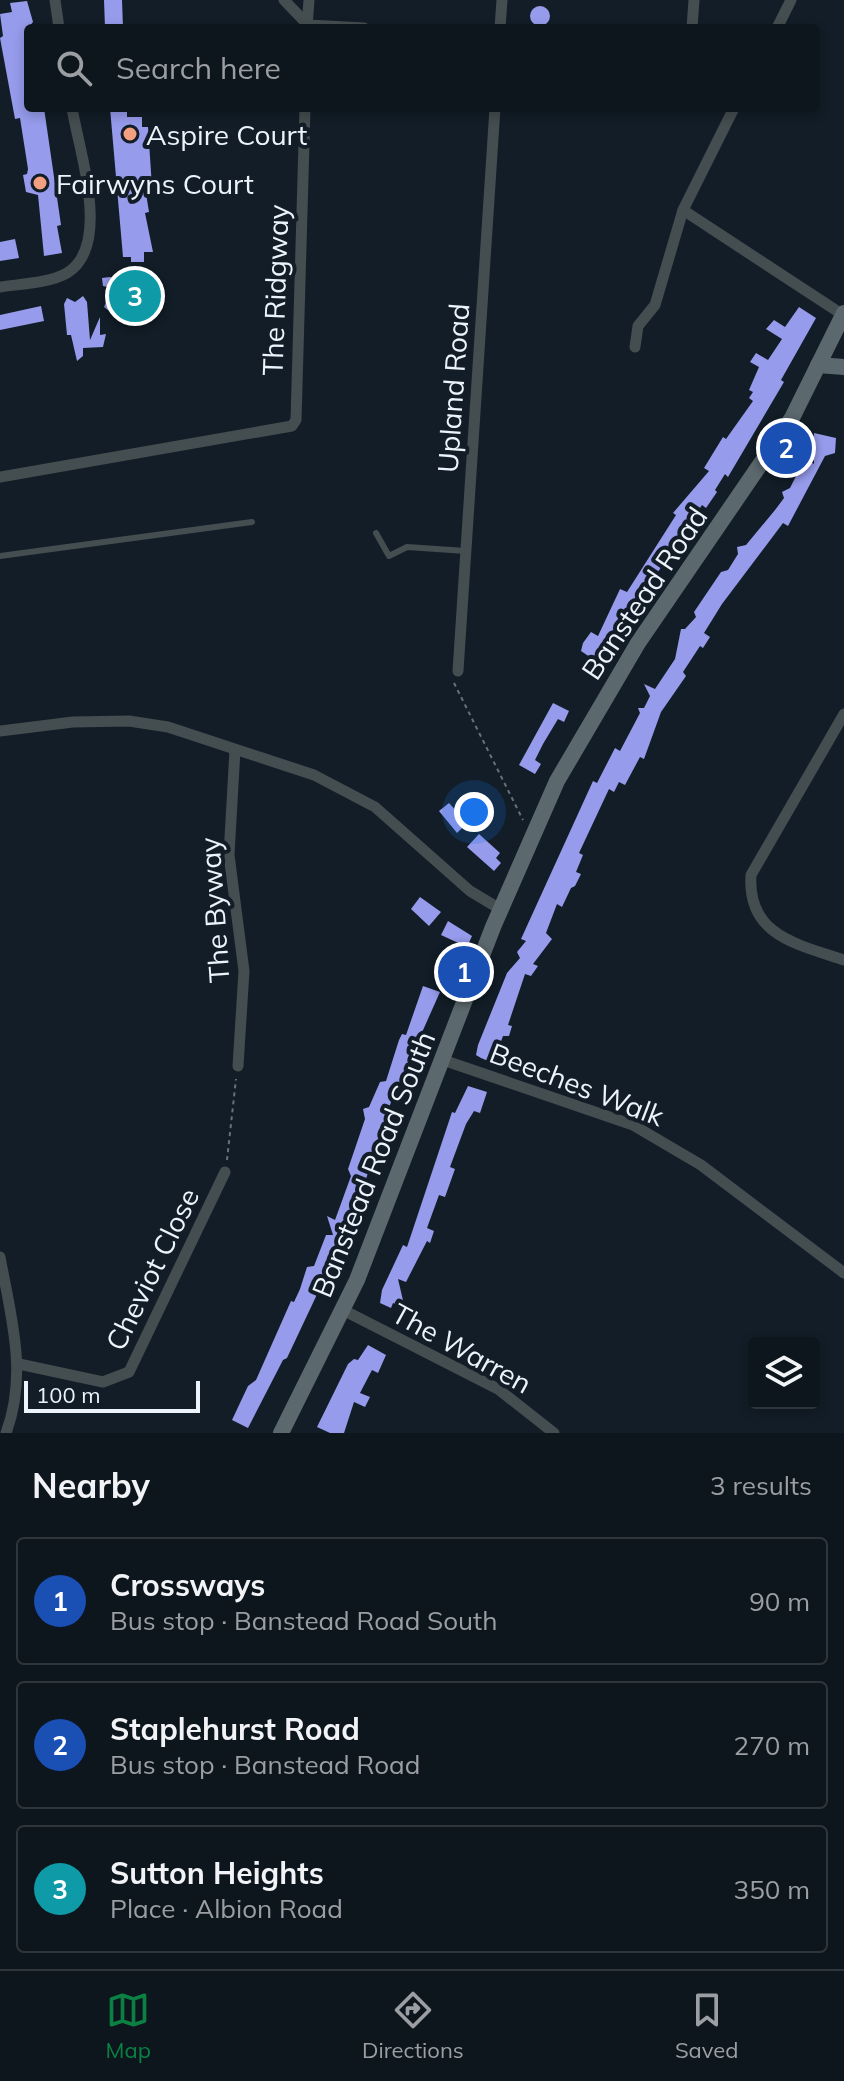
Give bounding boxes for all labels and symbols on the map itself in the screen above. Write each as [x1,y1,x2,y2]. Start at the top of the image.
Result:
place label: Aspire Court [146,117,307,152]
marker: Aspire Court [121,125,139,143]
place label: Fairwyns Court [56,166,254,201]
marker: Fairwyns Court [31,174,49,192]
street label: The Ridgway [255,204,295,376]
pin: 3 [109,266,161,326]
street label: Upland Road [430,302,476,474]
pin: 2 [760,418,812,478]
street label: Banstead Road [573,500,715,686]
your location [454,792,494,832]
street label: The Byway [191,836,237,984]
pin: 1 [438,942,490,1002]
street label: Banstead Road South [304,1026,442,1302]
street label: Beeches Walk [485,1035,670,1133]
street label: Cheviot Close [98,1182,206,1356]
street label: The Warren [386,1295,538,1401]
scale bar [24,1377,200,1413]

